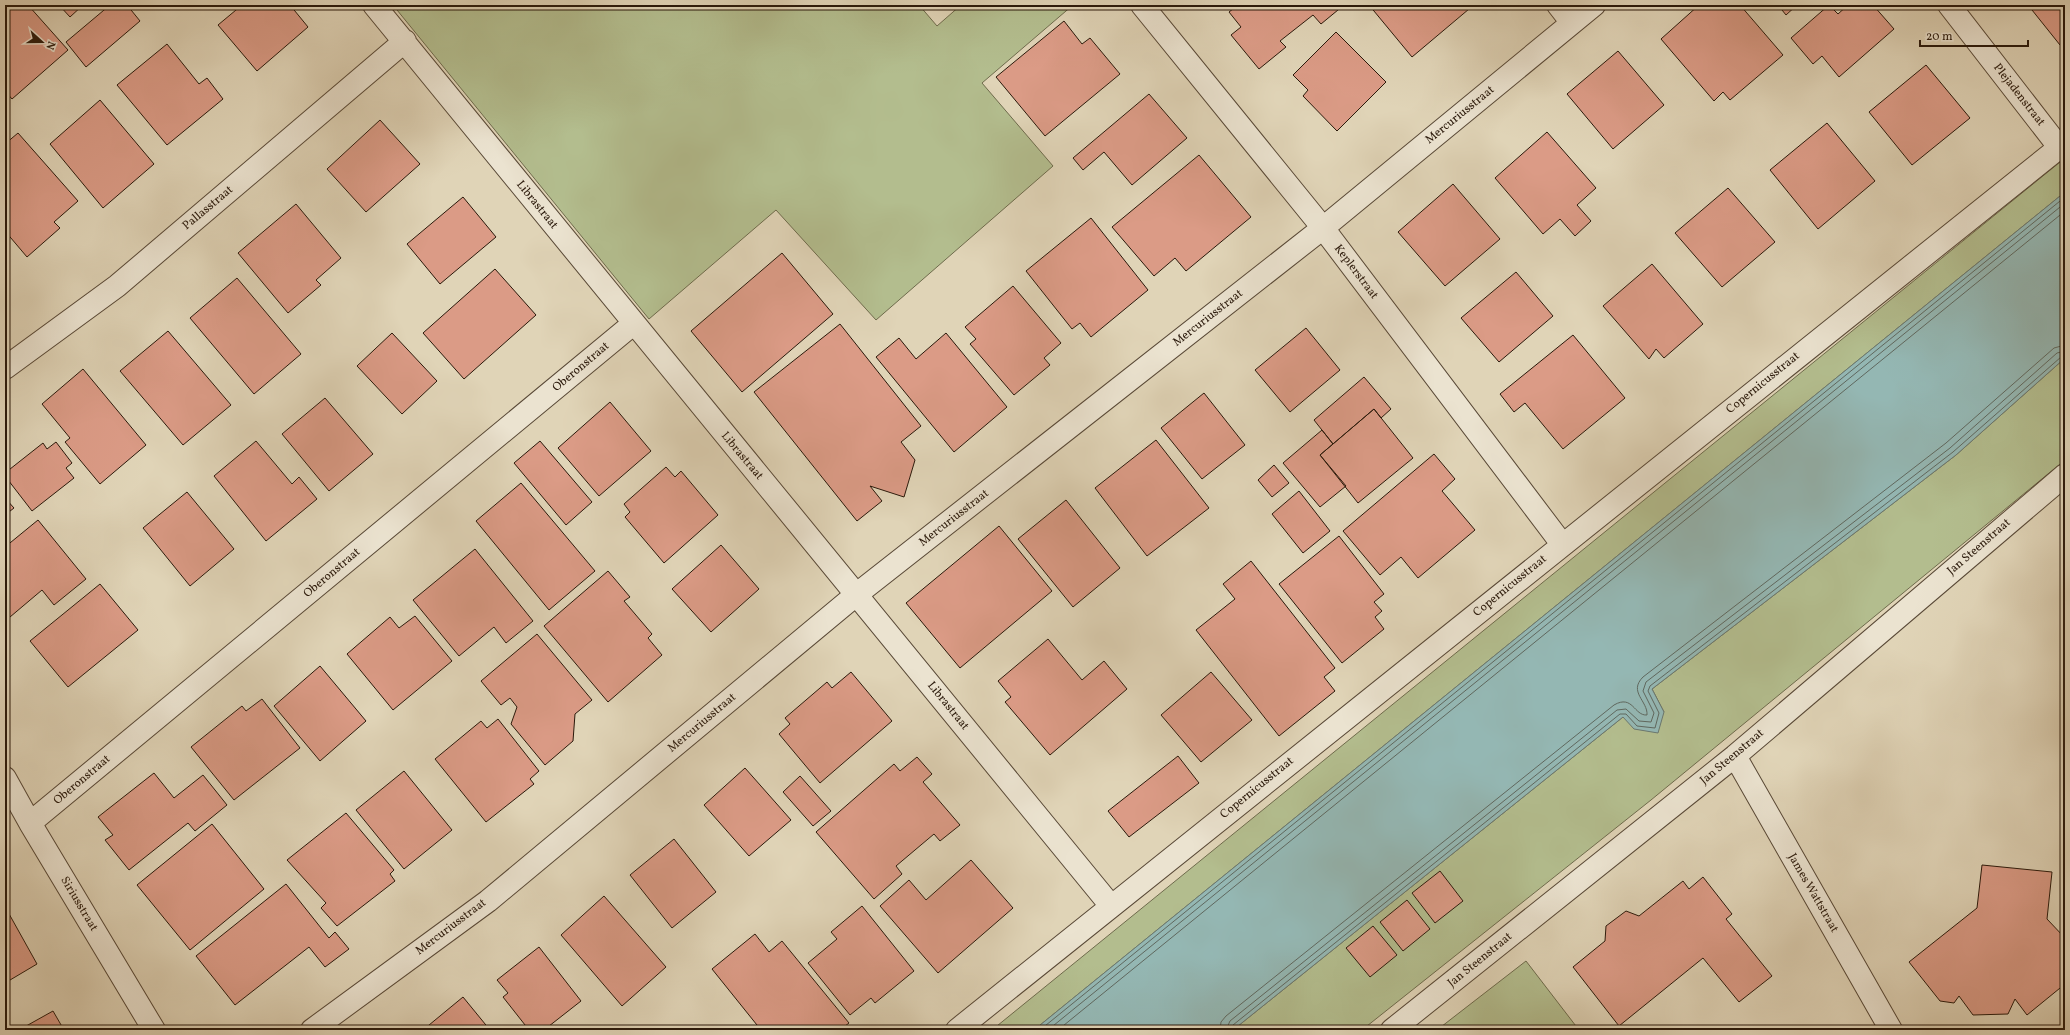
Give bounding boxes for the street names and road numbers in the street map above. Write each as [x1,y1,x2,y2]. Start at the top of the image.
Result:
street label: Plejadenstraat [1989,60,2049,130]
street label: Mercuriusstraat [1422,82,1498,148]
street label: Librastraat [512,177,562,233]
street label: Pallasstraat [179,182,237,234]
street label: Keplerstraat [1330,241,1382,303]
street label: Mercuriusstraat [1170,286,1246,350]
street label: Oberonstraat [549,338,613,396]
street label: Copernicusstraat [1723,348,1803,418]
street label: Librastraat [717,429,767,483]
street label: Mercuriusstraat [916,486,992,550]
street label: Jan Steenstraat [1944,515,2014,579]
street label: Oberonstraat [300,544,364,602]
street label: Copernicusstraat [1470,551,1550,621]
street label: Librastraat [923,678,973,734]
street label: Mercuriusstraat [664,690,740,756]
street label: Jan Steenstraat [1697,725,1767,789]
street label: Oberonstraat [50,751,114,809]
street label: Copernicusstraat [1217,753,1297,823]
street label: James Wattstraat [1784,850,1842,936]
street label: Siriusstraat [56,874,102,934]
street label: Mercuriusstraat [412,895,490,959]
street label: Jan Steenstraat [1444,929,1516,991]

